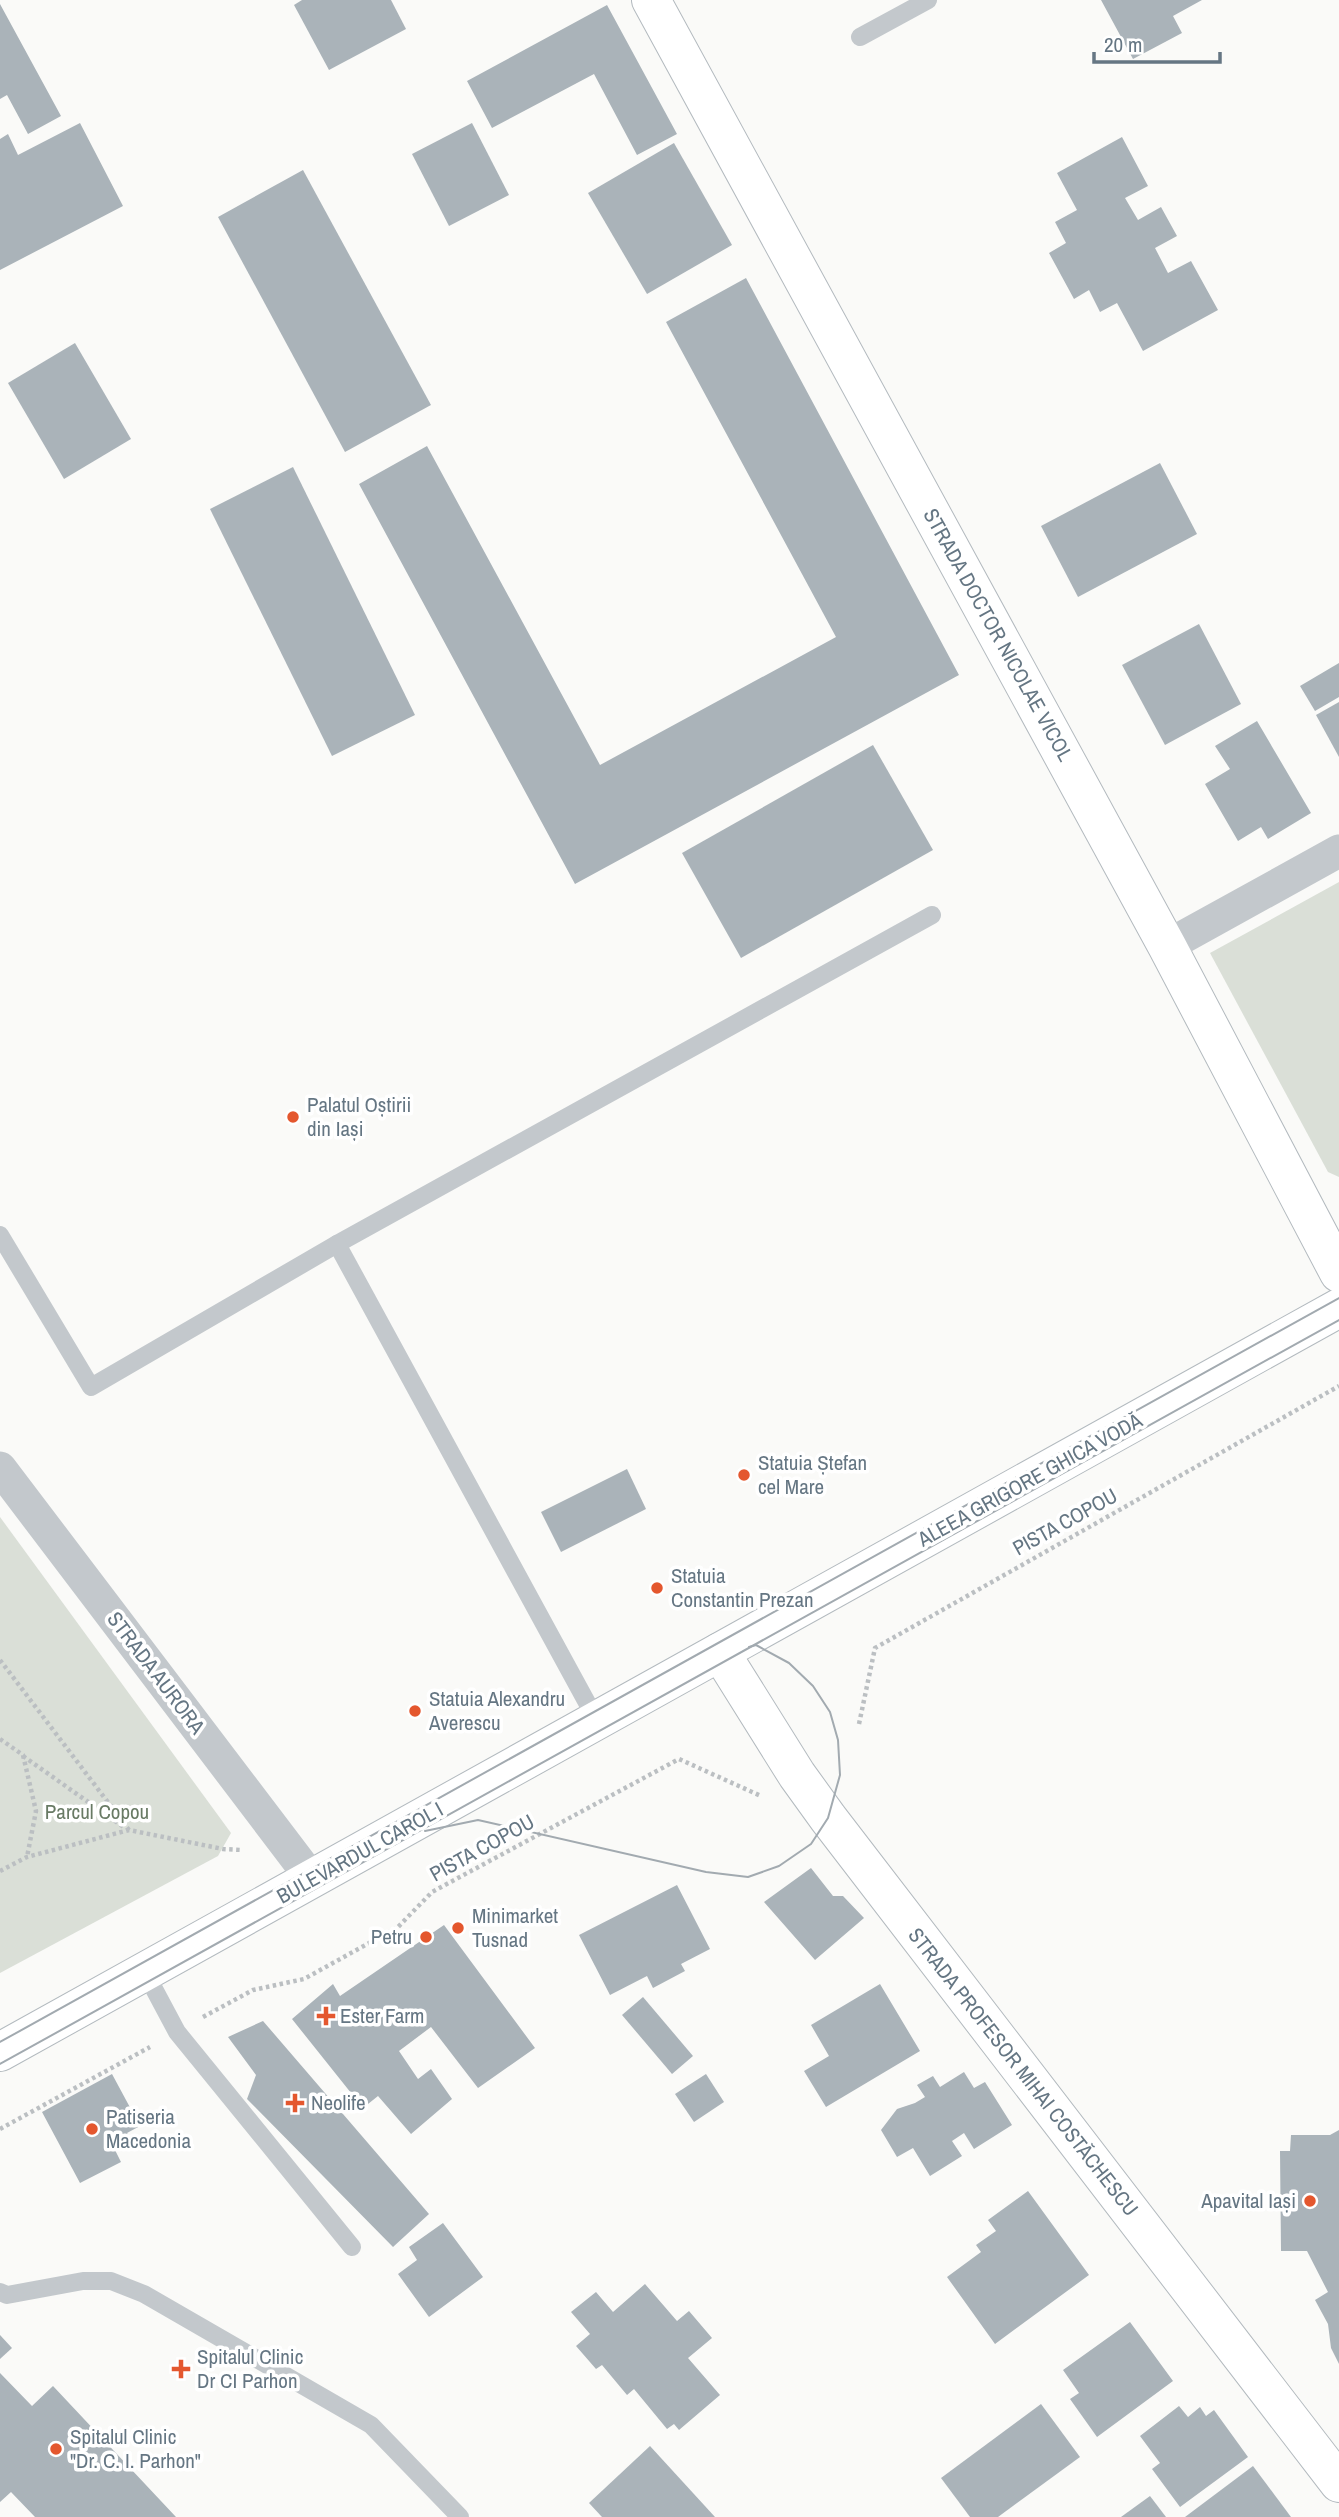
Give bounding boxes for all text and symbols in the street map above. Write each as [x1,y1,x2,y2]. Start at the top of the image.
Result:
scale bar [1094,21,1220,65]
text: 20 m [1104,30,1142,59]
street label: STRADA DOCTOR NICOLAE VICOL [917,503,1080,767]
place label: Palatul Oștirii din Iași [307,1090,411,1143]
marker: Palatul Oștirii din Iași [285,1109,301,1125]
street label: ALEEA GRIGORE GHICA VODĂ [911,1405,1148,1554]
place label: Statuia Ștefan cel Mare [758,1448,867,1501]
marker: Statuia Ștefan cel Mare [736,1467,752,1483]
street label: PISTA COPOU [1007,1481,1122,1562]
place label: Statuia Constantin Prezan [671,1561,814,1614]
marker: Statuia Constantin Prezan [649,1580,665,1596]
street label: STRADA AURORA [101,1606,212,1740]
place label: Statuia Alexandru Averescu [428,1684,565,1737]
marker: Statuia Alexandru Averescu [407,1703,423,1719]
street label: BULEVARDUL CAROL I [271,1795,448,1910]
park label: Parcul Copou [45,1797,149,1826]
street label: PISTA COPOU [424,1807,539,1888]
place label: Minimarket Tusnad [472,1901,558,1954]
marker: Minimarket Tusnad [450,1920,466,1936]
place label: Petru [371,1922,412,1951]
street label: STRADA PROFESOR MIHAI COSTĂCHESCU [902,1922,1145,2222]
marker: Petru [418,1929,434,1945]
place label: Ester Farm [340,2001,424,2030]
marker: Ester Farm [318,2008,334,2024]
place label: Neolife [311,2088,366,2117]
marker: Neolife [285,2093,305,2113]
place label: Patiseria Macedonia [106,2102,192,2155]
marker: Patiseria Macedonia [84,2121,100,2137]
place label: Apavital Iași [1200,2186,1296,2215]
marker: Apavital Iași [1302,2193,1318,2209]
place label: Spitalul Clinic Dr CI Parhon [197,2342,303,2395]
marker: Spitalul Clinic Dr CI Parhon [171,2359,191,2379]
place label: Spitalul Clinic "Dr. C. I. Parhon" [70,2422,201,2475]
marker: Spitalul Clinic "Dr. C. I. Parhon" [48,2441,64,2457]

